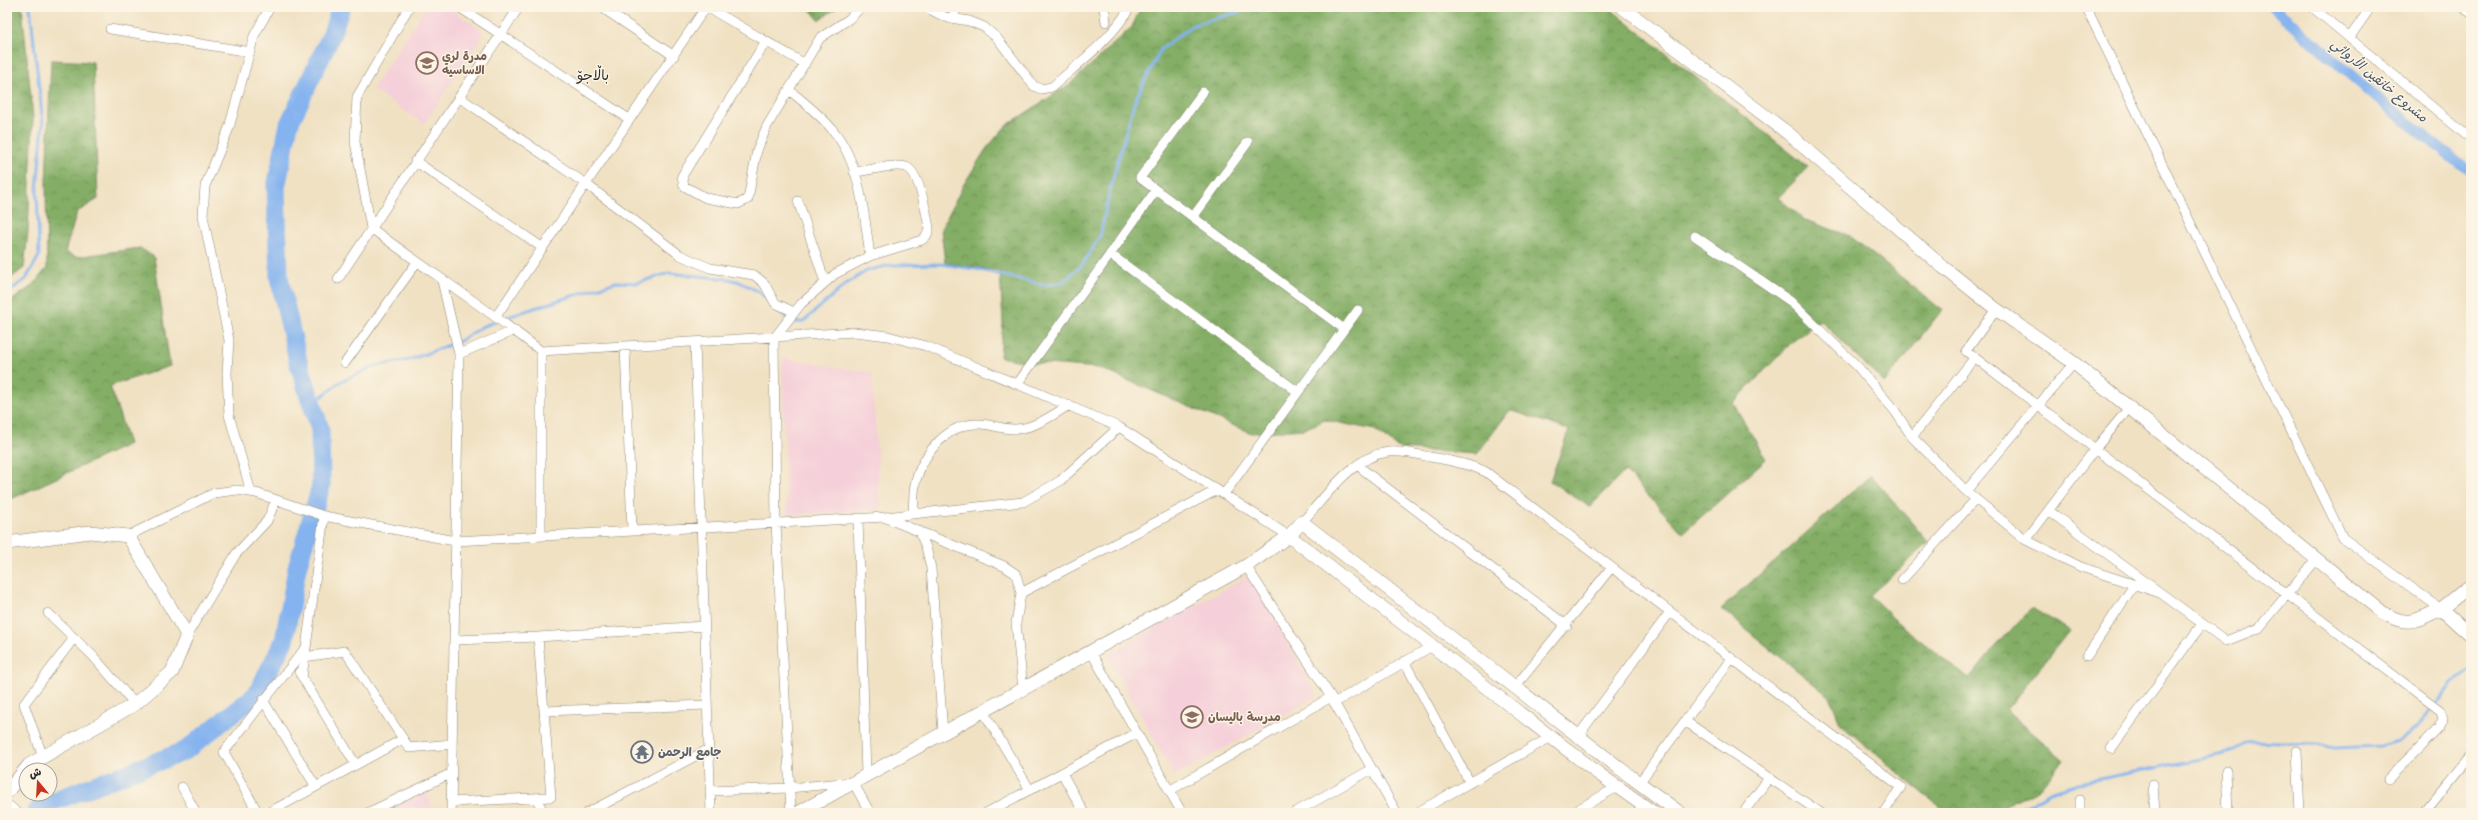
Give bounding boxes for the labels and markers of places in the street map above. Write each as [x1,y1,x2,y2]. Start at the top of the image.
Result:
place label: مدرة لري الاساسیه [442,46,487,78]
school or university icon: مدرة لري الاساسیه [414,50,440,76]
school or university icon: مدرسة بالیسان [1179,704,1205,730]
place label: مدرسة بالیسان [1208,707,1281,725]
temple icon: جامع الرحمن [629,739,655,765]
place label: جامع الرحمن [658,742,722,761]

